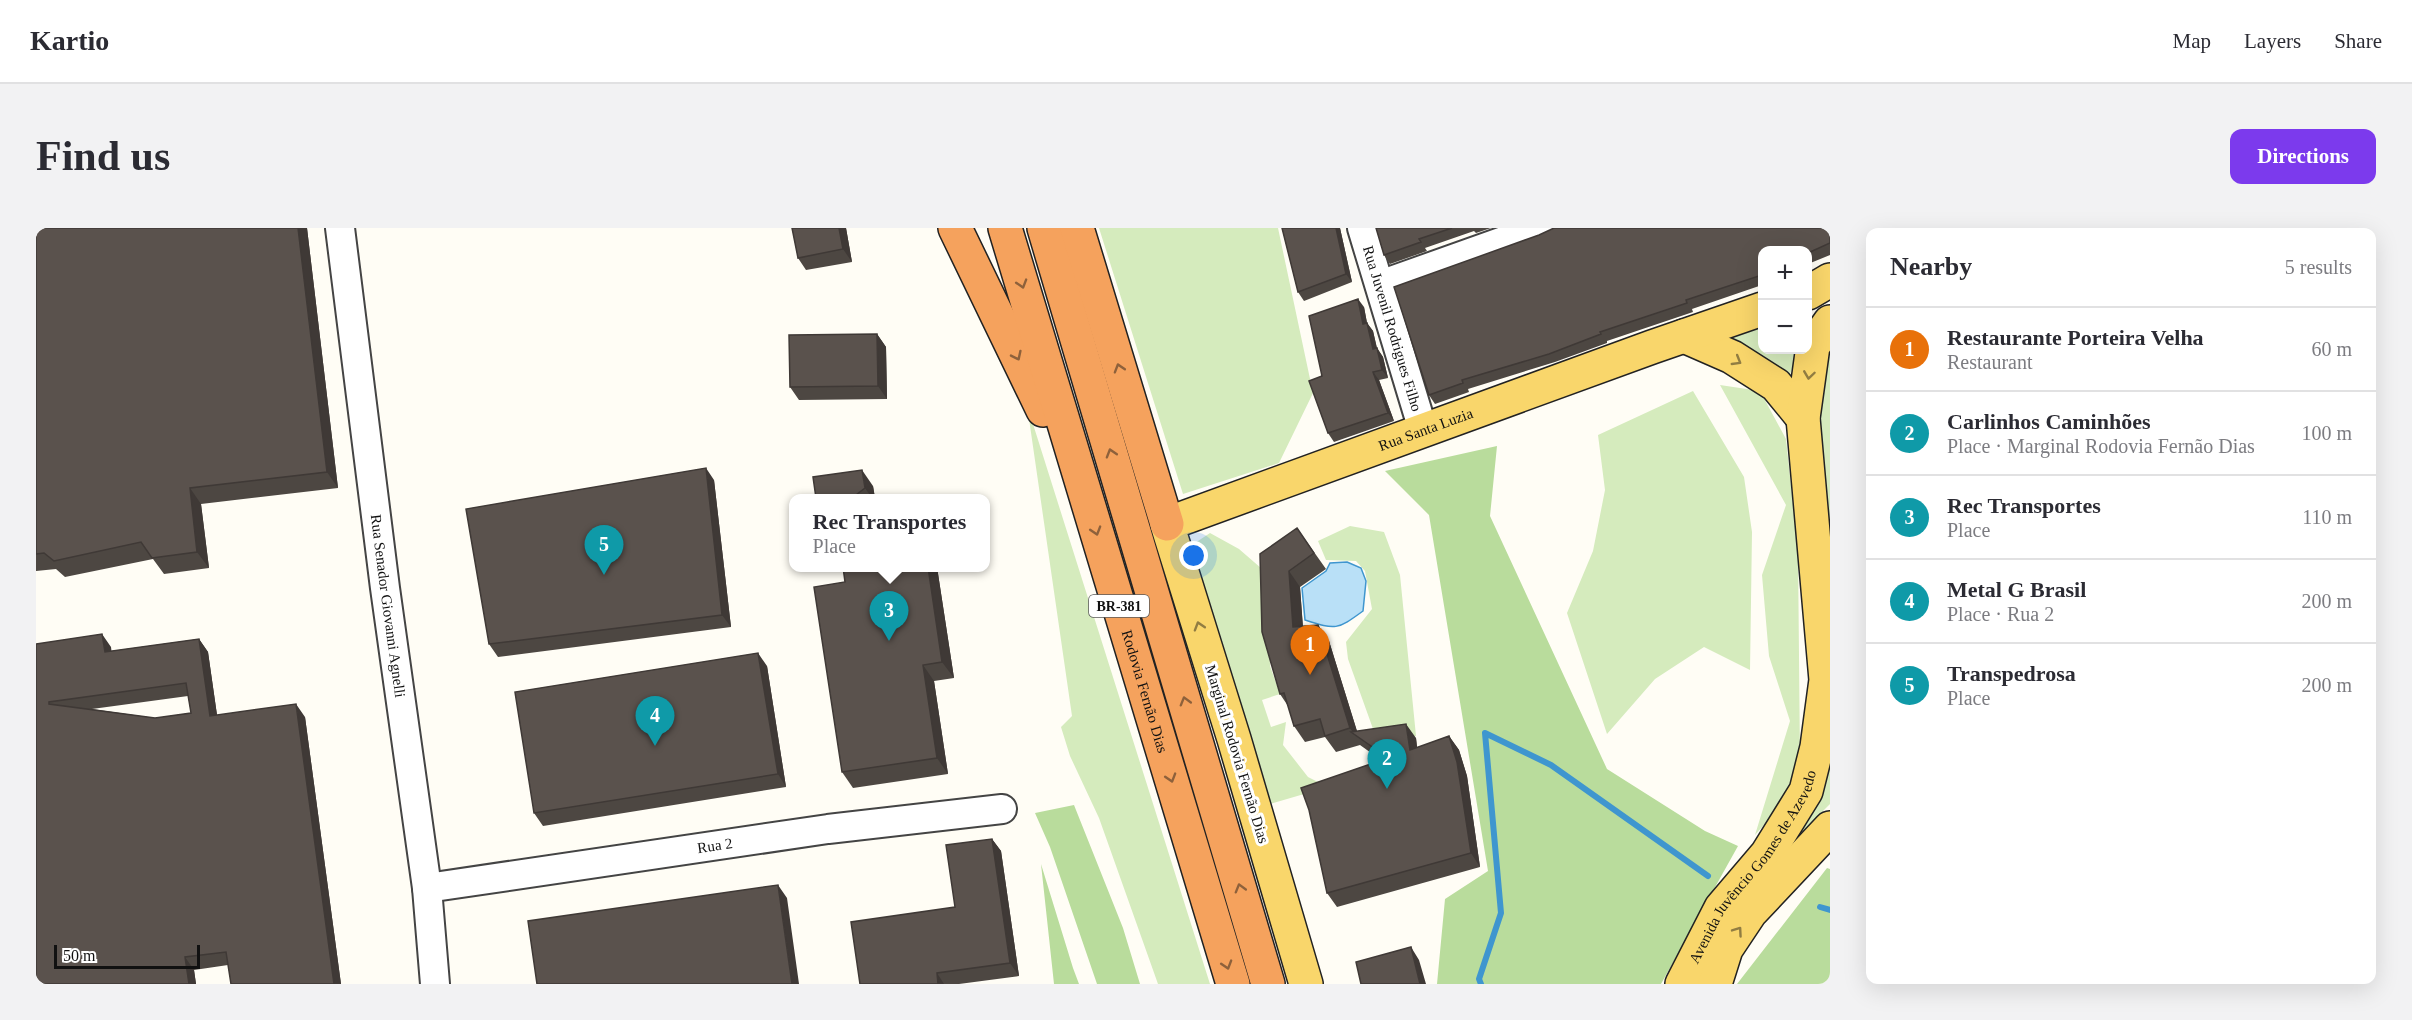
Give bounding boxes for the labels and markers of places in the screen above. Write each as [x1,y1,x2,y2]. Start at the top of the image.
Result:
pin: 5 [584,526,624,575]
pin: 3 [870,592,908,641]
pin: 1 [1290,626,1330,675]
pin: 4 [636,696,674,746]
pin: 2 [1368,740,1406,789]

